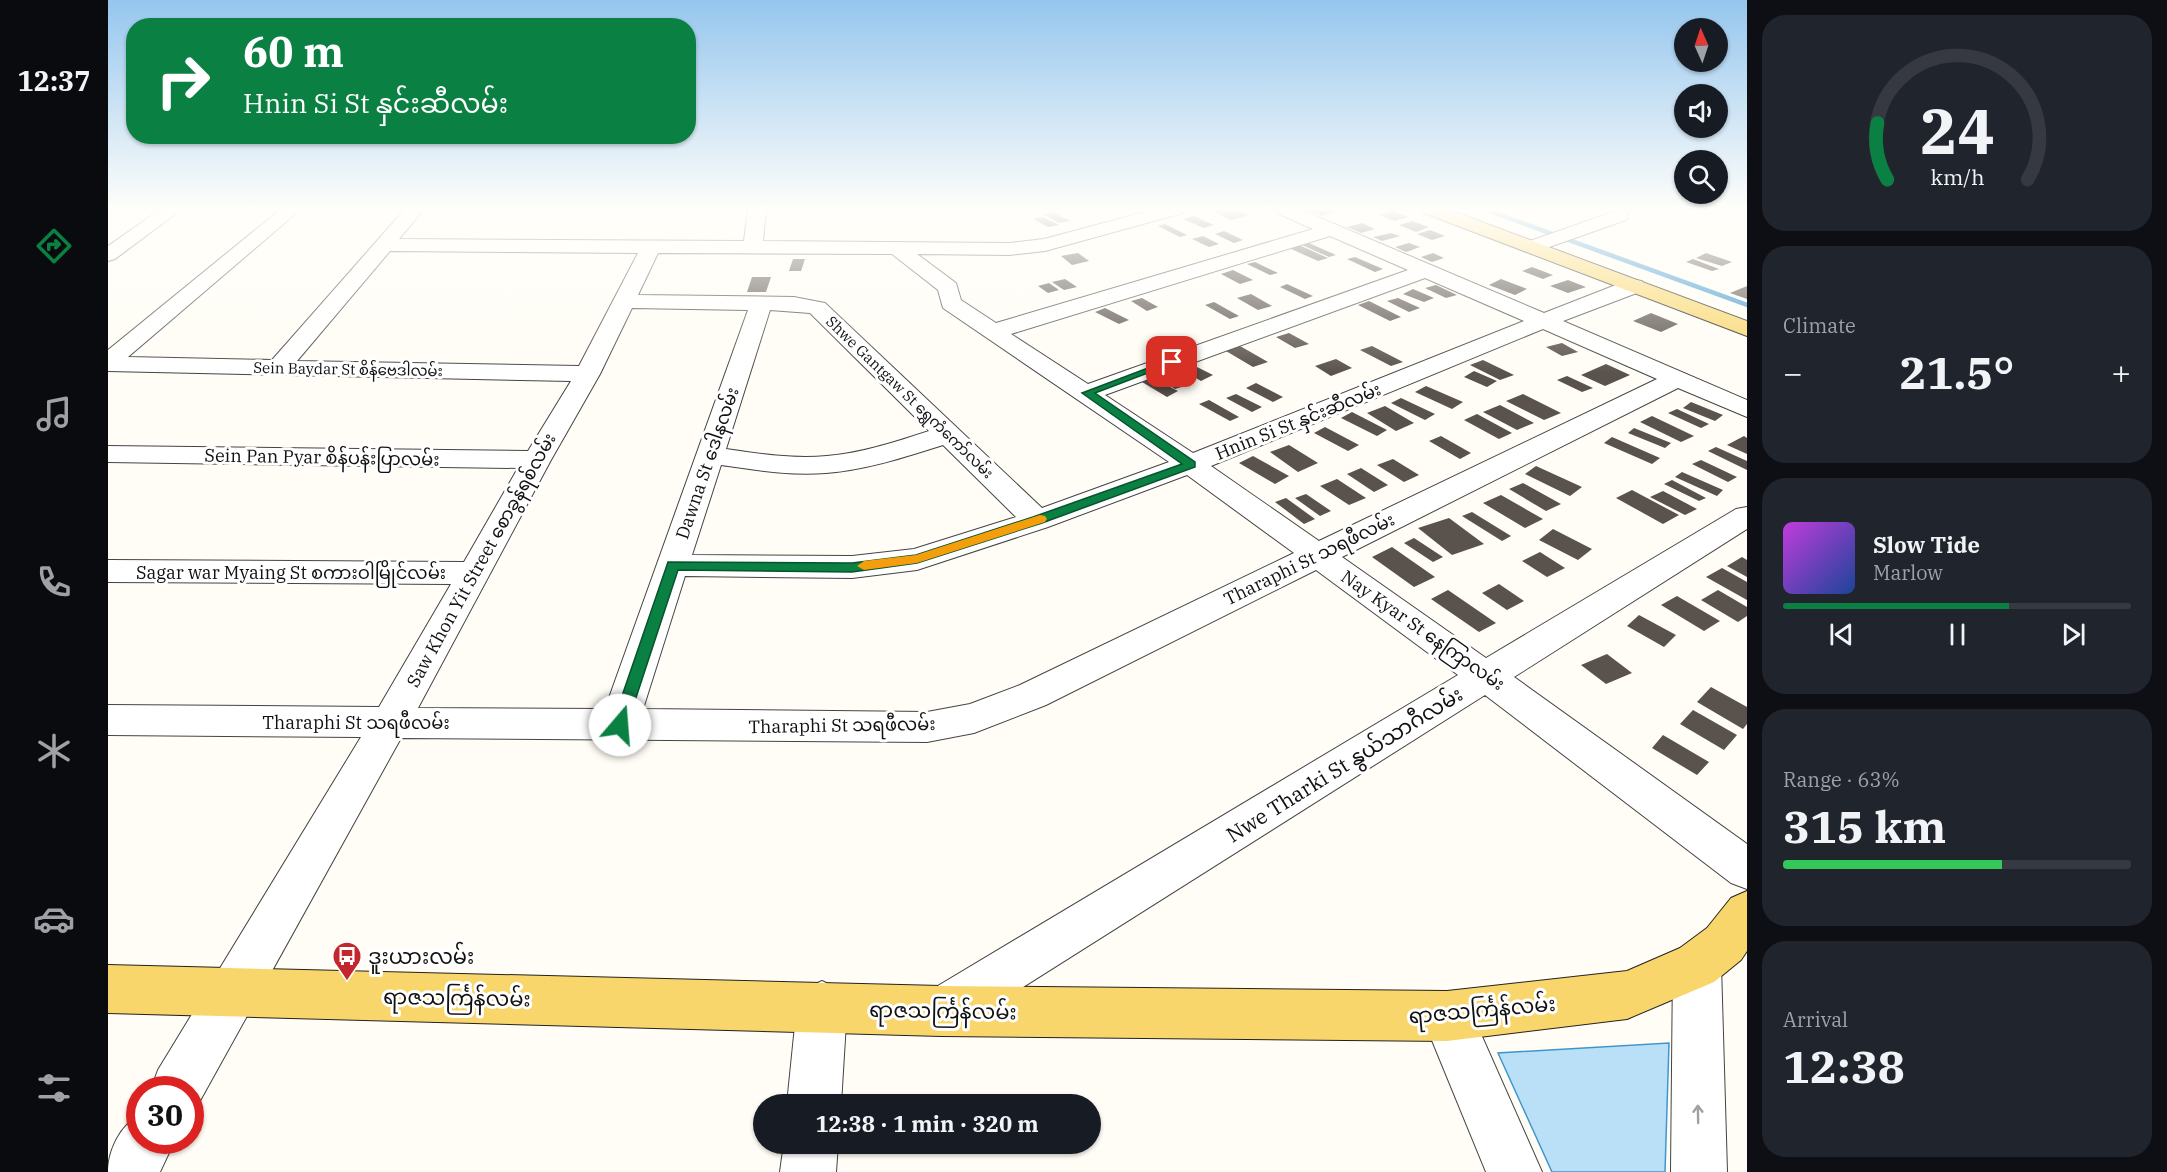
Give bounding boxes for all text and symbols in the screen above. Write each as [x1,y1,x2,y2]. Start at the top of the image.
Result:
north arrow [1674,18,1728,72]
map controls [1674,18,1728,204]
text: 60 m [243,24,344,79]
icon: right [144,42,222,120]
text: 12:37 [18,63,90,98]
button: sound [1674,84,1728,138]
text: Hnin Si St နှင်းဆီလမ်း [243,85,508,120]
text: 24 [1920,90,1994,171]
button: search [1674,150,1728,204]
text: km/h [1930,164,1984,192]
icon: directions [33,225,75,267]
street label: Shwe Gantgaw St ရွှေကံကော်လမ်း [820,312,998,484]
text: Climate [1783,312,1856,339]
pin [1146,336,1197,387]
text: 21.5° [1900,343,2014,401]
icon: arrive [1155,345,1188,378]
text: − [1783,351,1803,394]
text: + [2111,351,2131,394]
street label: Sein Baydar St စိန်ဗေဒါလမ်း [253,358,443,383]
street label: Hnin Si St နှင်းဆီလမ်း [1211,375,1386,468]
street label: Dawna St ဒေါနလမ်း [669,384,748,543]
icon: music [33,393,75,435]
street label: Saw Khon Yit Street စောခွန်ရစ်လမ်း [400,428,564,693]
street label: Sein Pan Pyar စိန်ပန်းပြာလမ်း [204,441,440,475]
street label: Tharaphi St သရဖီလမ်း [1219,506,1400,614]
text: Slow Tide [1873,530,1980,559]
street label: Sagar war Myaing St စကားဝါမြိုင်လမ်း [136,559,446,588]
text: Marlow [1873,559,1943,586]
icon: phone [33,561,75,603]
street label: Nay Kyar St နေကြာလမ်း [1334,564,1510,699]
icon: previous [1825,618,1858,651]
icon: pause [1941,618,1974,651]
icon: next [2057,618,2090,651]
street label: Nwe Tharki St နွယ်သာဂီလမ်း [1220,679,1469,851]
position arrow [588,693,652,757]
street label: Tharaphi St သရဖီလမ်း [262,709,450,738]
street label: Tharaphi St သရဖီလမ်း [748,710,936,742]
icon: climate [33,730,75,772]
text: Range · 63% [1783,766,1900,793]
text: 315 km [1783,797,1946,855]
icon: car [33,898,75,940]
bus stop icon: ဒူးယားလမ်း [331,940,363,982]
place label: ဒူးယားလမ်း [368,941,474,974]
street label: ရာဇသင်္ကြန်လမ်း [383,981,531,1016]
street label: ရာဇသင်္ကြန်လမ်း [1407,988,1557,1033]
street label: ရာဇသင်္ကြန်လမ်း [869,994,1017,1029]
text: Arrival [1783,1006,1848,1033]
text: 12:38 [1783,1037,1905,1095]
icon: filters [33,1067,75,1109]
speed limit sign: 30 [126,1076,204,1154]
one-way arrow [1693,1104,1704,1124]
text: 12:38 · 1 min · 320 m [815,1109,1039,1138]

